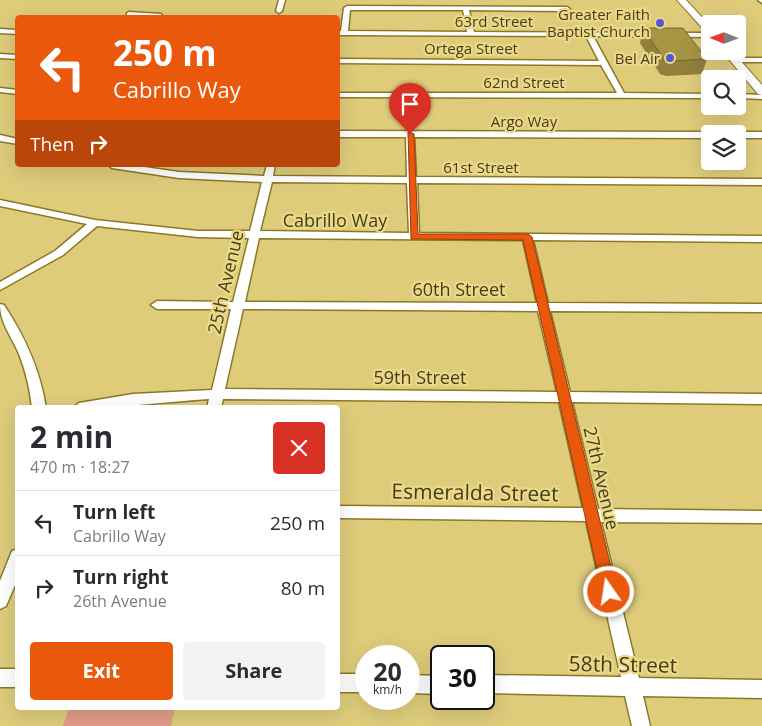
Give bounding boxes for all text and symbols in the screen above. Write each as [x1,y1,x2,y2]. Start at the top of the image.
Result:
place label: Greater Faith Baptist Church [547,4,650,41]
street label: 63rd Street [455,11,533,31]
north arrow [701,15,746,60]
map controls [701,15,746,170]
marker: Greater Faith Baptist Church [654,17,666,29]
text: 250 m [113,29,217,76]
icon: left [30,35,95,100]
street label: Ortega Street [424,38,518,58]
place label: Bel Air [615,48,660,68]
marker: Bel Air [664,52,676,64]
button: search [701,70,746,115]
street label: 62nd Street [483,72,565,92]
text: Cabrillo Way [113,74,241,104]
pin [389,83,431,134]
icon: arrive [396,90,424,118]
street label: Argo Way [491,111,558,131]
button: layers [701,125,746,170]
icon: right [84,130,112,158]
text: Then [30,131,74,157]
street label: 61st Street [443,157,519,177]
street label: Cabrillo Way [283,208,388,232]
street label: 25th Avenue [201,228,249,336]
street label: 60th Street [413,277,506,301]
street label: 59th Street [374,365,467,389]
text: 2 min [30,416,113,457]
button: close [273,422,325,474]
street label: 27th Avenue [578,424,626,532]
text: 470 m · 18:27 [30,456,130,478]
street label: Esmeralda Street [391,477,559,507]
text: Turn left [73,499,155,525]
icon: left [30,509,58,537]
text: 250 m [270,510,325,536]
text: Cabrillo Way [73,525,166,547]
text: Turn right [73,564,168,590]
position arrow [582,565,634,617]
icon: right [30,574,58,602]
text: 80 m [281,575,325,601]
text: 26th Avenue [73,590,167,612]
button: Exit [30,642,173,700]
button: Share [183,642,325,700]
speed limit sign: 30 [430,645,495,710]
street label: 58th Street [569,649,677,679]
text: 20 [373,654,402,688]
text: km/h [373,681,402,698]

